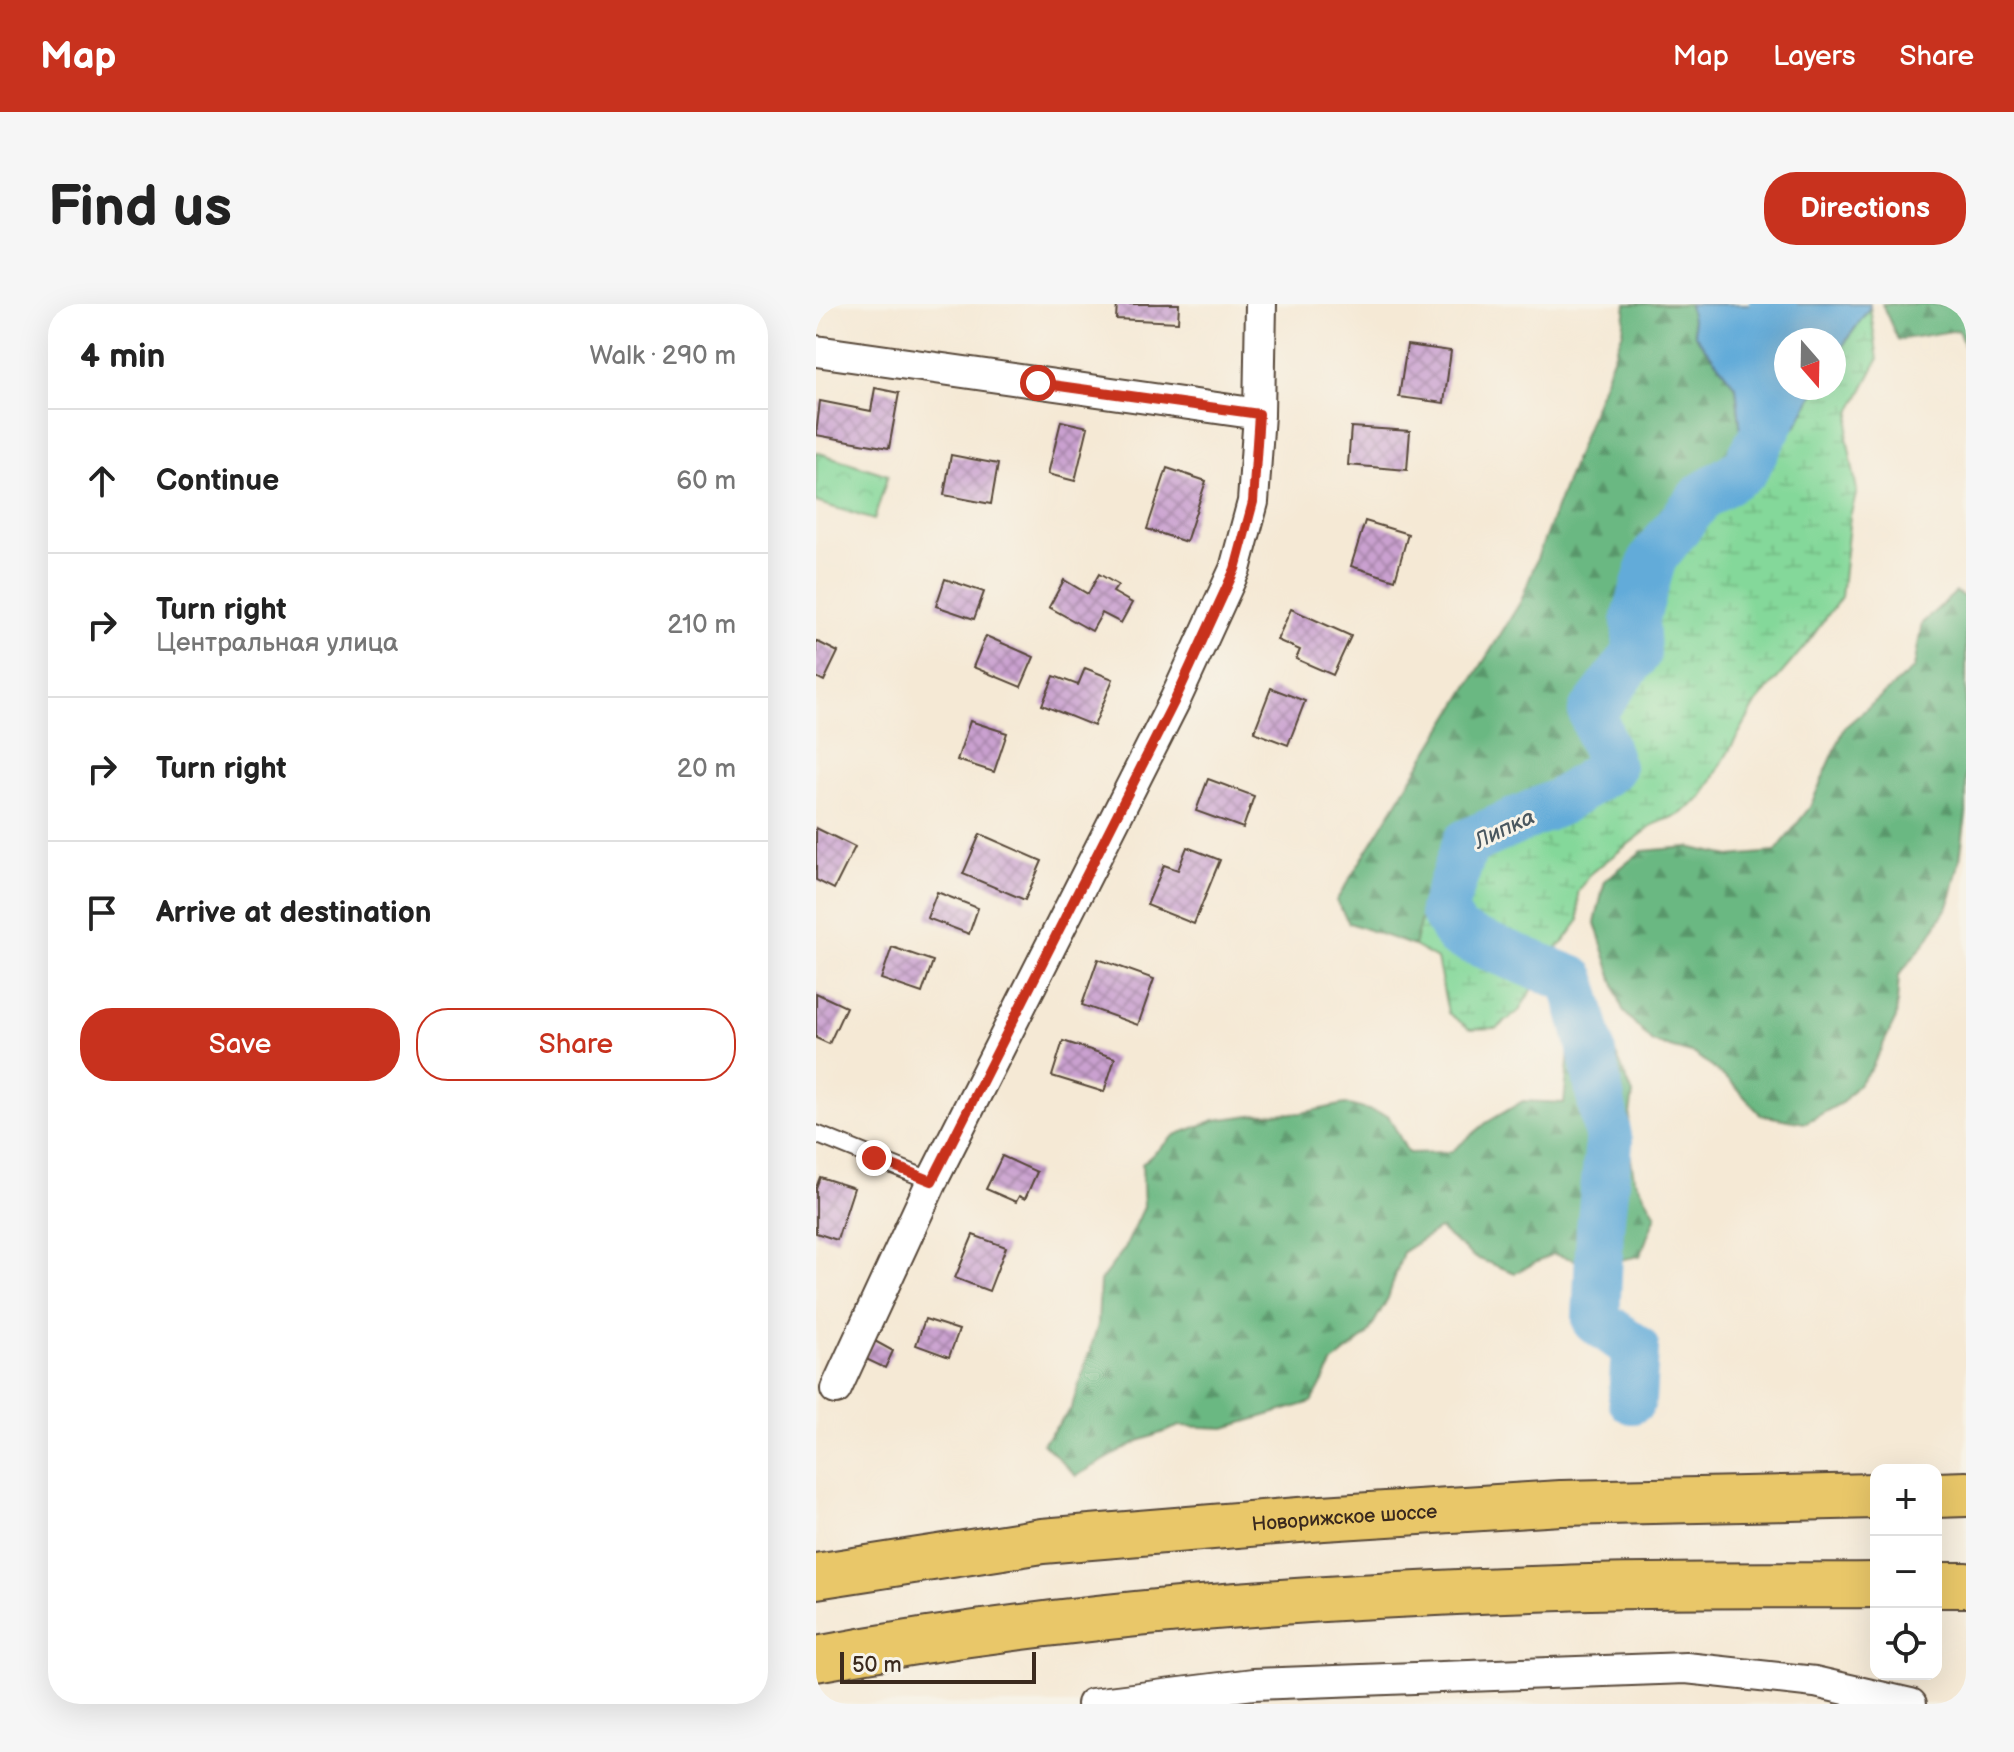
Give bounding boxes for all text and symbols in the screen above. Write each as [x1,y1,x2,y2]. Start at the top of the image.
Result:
text: Map [40,34,116,79]
text: Map [1673,40,1729,73]
text: Layers [1773,40,1856,73]
text: Share [1900,40,1974,73]
button: Directions [1764,172,1966,245]
text: Find us [48,175,232,242]
north arrow [1774,328,1846,400]
text: 4 min [80,336,166,377]
text: Walk · 290 m [589,341,736,372]
route start [1020,365,1056,401]
icon: ahead [80,459,124,503]
text: Continue [156,463,279,499]
text: 60 m [676,466,736,497]
text: Turn right [156,592,287,628]
icon: right [80,603,124,647]
text: 210 m [667,610,736,641]
text: Центральная улица [156,628,398,659]
icon: right [80,747,124,791]
text: Turn right [156,751,287,787]
text: 20 m [677,754,736,785]
water label: Липка [1468,804,1539,856]
icon: arrive [80,891,124,935]
text: Arrive at destination [156,895,432,931]
button: Save [80,1008,400,1081]
button: Share [416,1008,736,1081]
route end [856,1140,892,1176]
map controls [1870,1464,1942,1680]
button: + [1870,1464,1942,1536]
street label: Новорижское шоссе [1251,1500,1438,1537]
button: − [1870,1536,1942,1608]
button: locate [1870,1608,1942,1680]
scale bar [840,1648,1036,1684]
text: 50 m [852,1652,902,1679]

